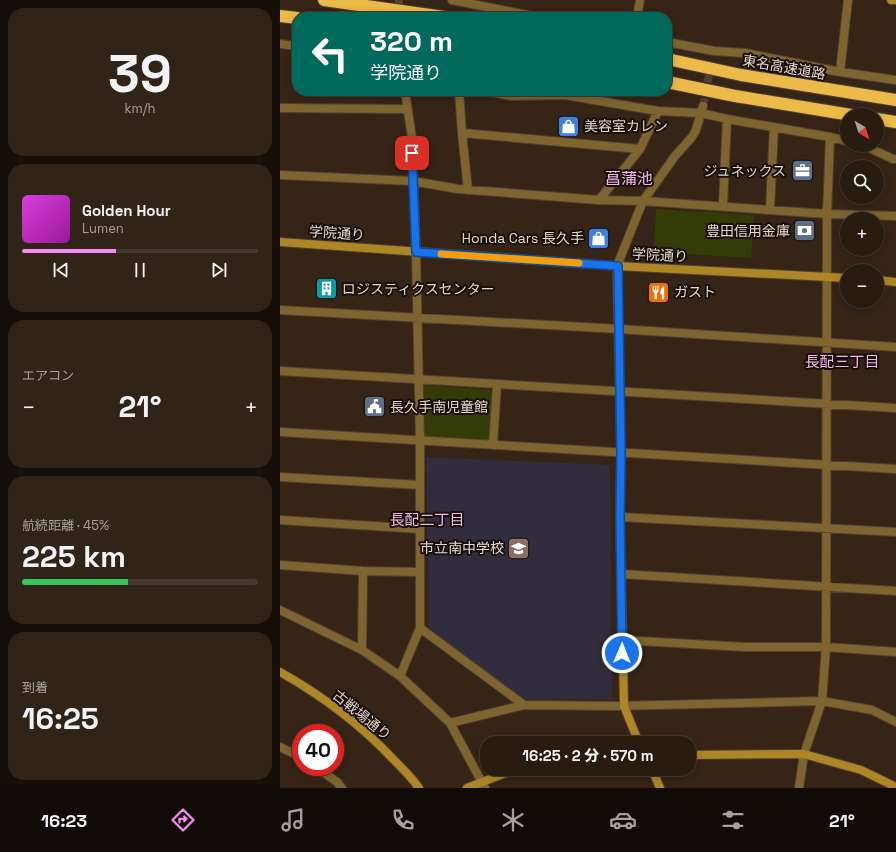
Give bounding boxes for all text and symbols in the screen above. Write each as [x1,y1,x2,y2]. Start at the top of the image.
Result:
text: 320 m [370,23,453,59]
icon: left [304,28,356,80]
text: 39 [108,41,172,107]
street label: 東名高速道路 [741,51,827,83]
text: 学院通り [370,61,442,84]
text: km/h [125,100,155,117]
north arrow [840,108,884,152]
map controls [840,108,884,308]
shop icon: 美容室カレン [556,113,582,139]
place label: 美容室カレン [584,117,668,135]
pin [395,136,429,170]
icon: arrive [401,142,423,164]
office icon: ジュネックス [789,158,815,184]
button: search [840,160,884,204]
place label: ジュネックス [703,162,786,180]
district label: 菖蒲池 [605,168,653,189]
text: Golden Hour [82,201,171,220]
button: + [840,212,884,256]
bank icon: 豊田信用金庫 [792,218,818,244]
text: Lumen [82,220,124,237]
street label: 学院通り [308,222,366,244]
place label: 豊田信用金庫 [706,222,790,240]
shop icon: Honda Cars 長久手 [586,225,612,251]
place label: Honda Cars 長久手 [462,229,584,247]
street label: 学院通り [632,245,688,265]
icon: previous [50,259,72,281]
icon: pause [129,259,151,281]
icon: next [208,259,230,281]
button: − [840,264,884,308]
building icon: ロジスティクスセンター [314,276,340,302]
restaurant icon: ガスト [646,279,672,305]
place label: ロジスティクスセンター [342,280,495,298]
place label: ガスト [674,283,716,301]
district label: 長配三丁目 [804,352,880,371]
text: エアコン [22,367,74,384]
text: 21° [118,387,162,426]
text: − [22,393,36,421]
text: + [244,393,258,421]
public building icon: 長久手南児童館 [361,394,387,420]
place label: 長久手南児童館 [390,398,488,416]
district label: 長配二丁目 [389,510,465,529]
text: 航続距離 · 45% [22,517,109,534]
school or university icon: 市立南中学校 [506,535,532,561]
text: 225 km [22,537,126,576]
place label: 市立南中学校 [420,539,504,557]
position arrow [601,632,643,674]
text: 到着 [22,679,48,696]
street label: 古戦場通り [329,686,395,744]
text: 16:25 [22,699,99,738]
speed limit sign: 40 [292,724,344,776]
text: 16:25 · 2 分 · 570 m [522,746,654,765]
icon: directions [169,806,197,834]
icon: music [279,806,307,834]
icon: phone [389,806,417,834]
icon: climate [499,806,527,834]
icon: car [609,806,637,834]
icon: filters [719,806,747,834]
text: 16:23 [41,809,87,832]
text: 21° [829,809,855,832]

